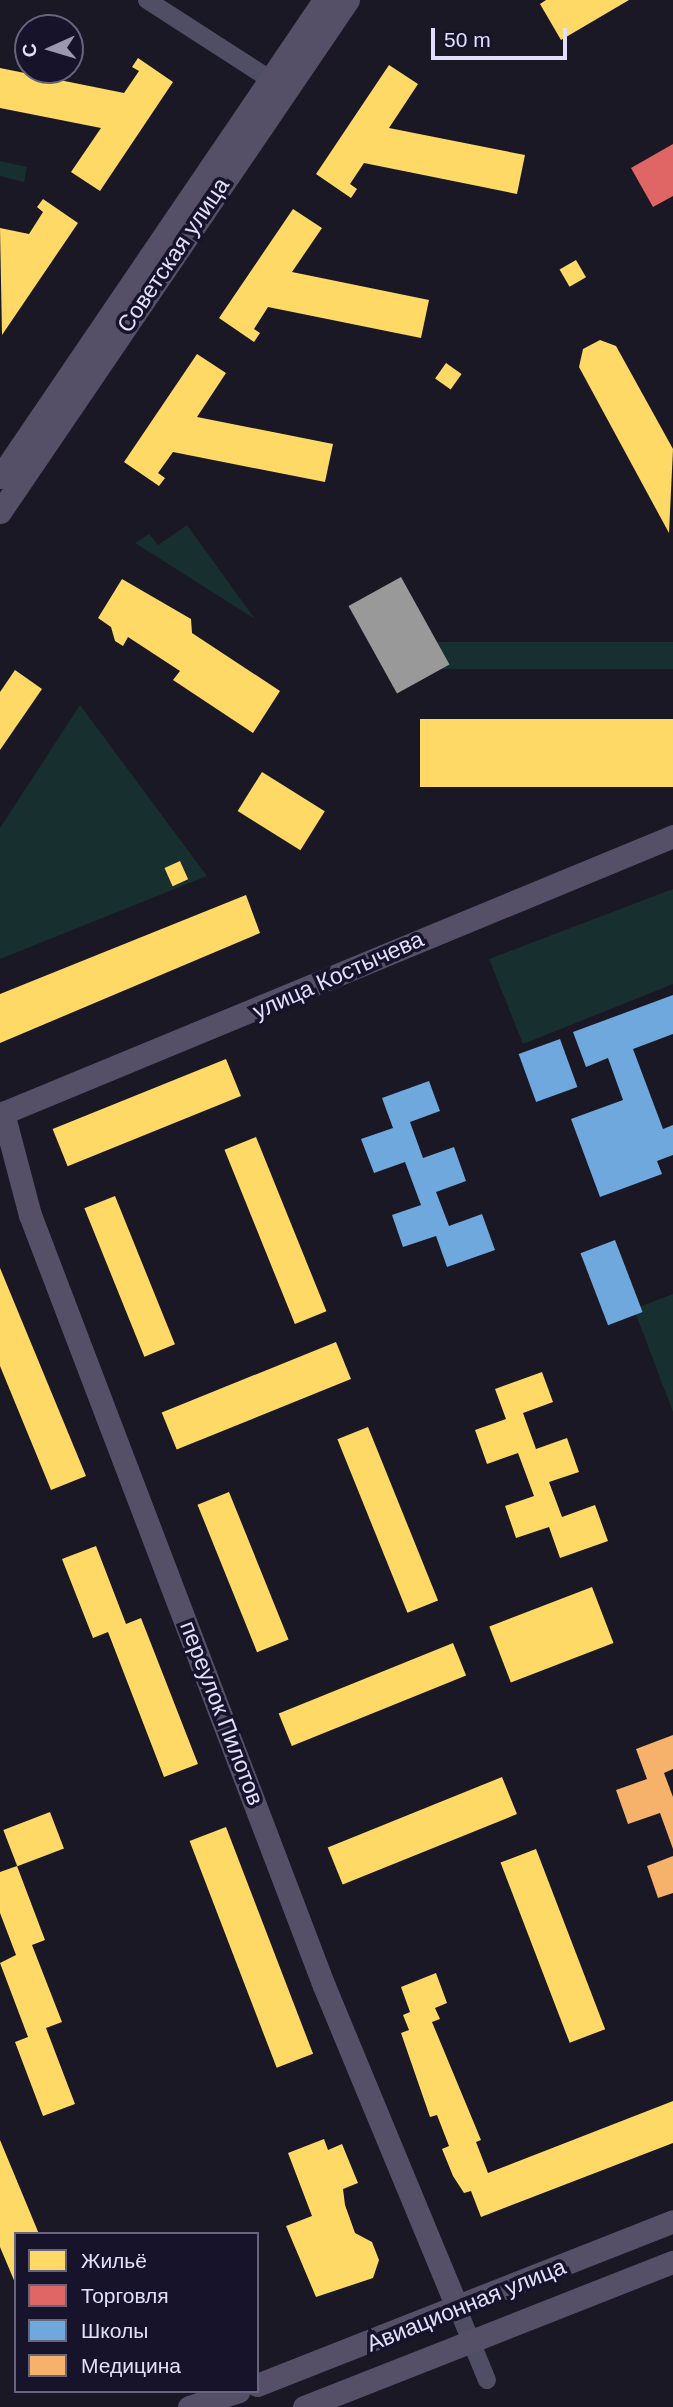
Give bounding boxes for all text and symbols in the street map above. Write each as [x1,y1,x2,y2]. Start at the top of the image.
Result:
north arrow [14,14,84,84]
scale bar [435,14,572,58]
text: 50 m [444,28,491,51]
text: С [19,43,41,58]
street label: Советская улица [111,172,235,338]
street label: улица Костычева [248,925,428,1025]
street label: переулок Пилотов [174,1617,270,1809]
legend [14,2232,259,2393]
text: Жильё [81,2249,147,2272]
street label: Авиационная улица [362,2252,570,2358]
text: Торговля [81,2284,169,2307]
text: Школы [81,2319,148,2342]
text: Медицина [81,2354,181,2377]

